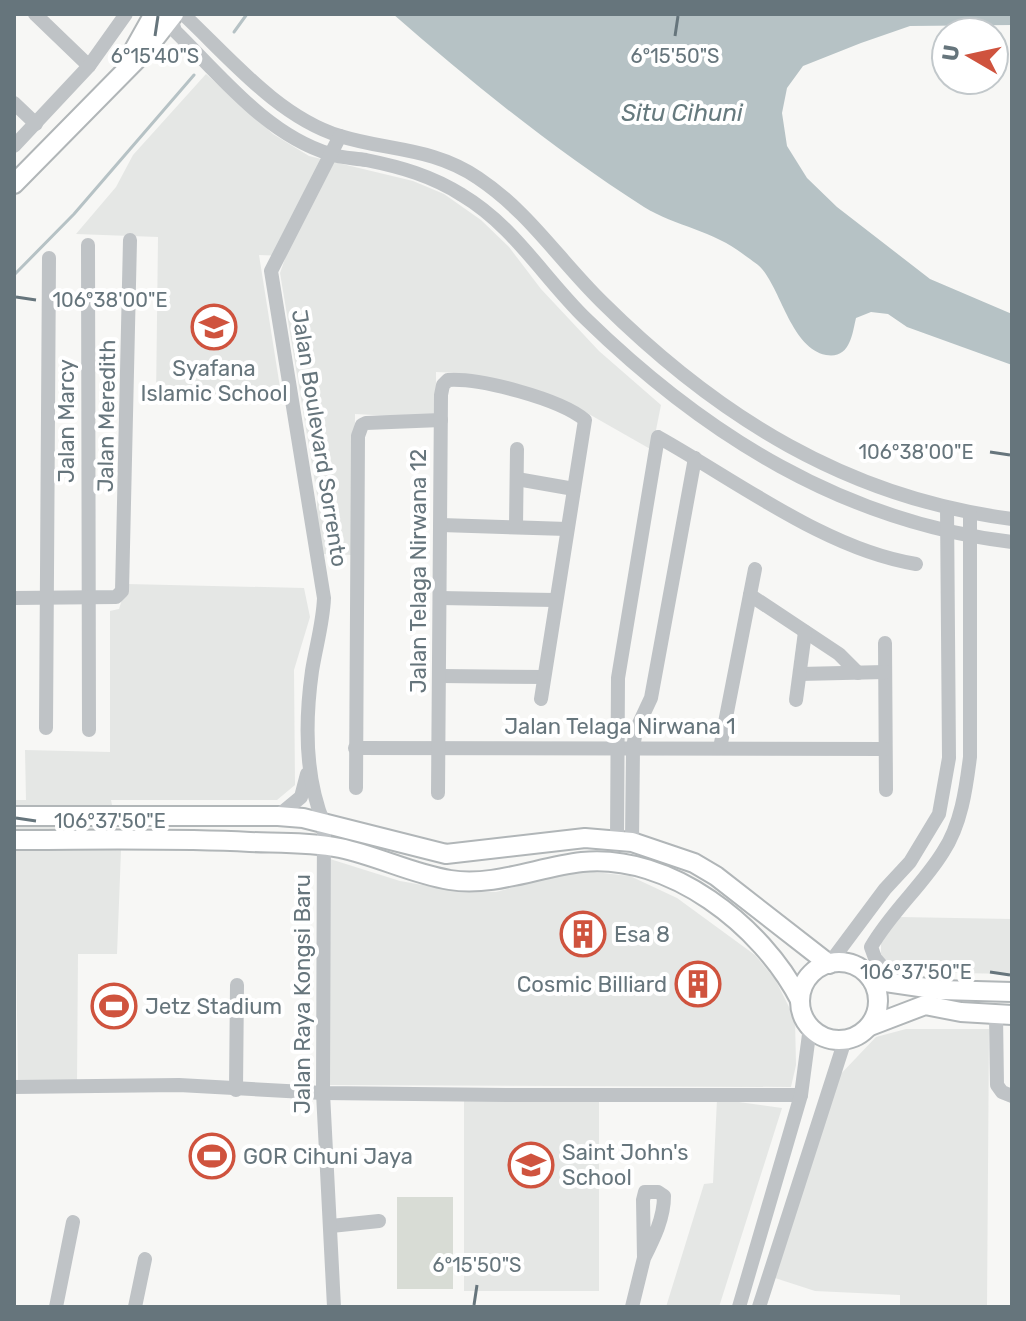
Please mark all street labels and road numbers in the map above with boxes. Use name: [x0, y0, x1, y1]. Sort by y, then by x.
street label: Jalan Boulevard Sorrento: [286, 308, 353, 569]
street label: Jalan Meredith: [92, 339, 121, 493]
street label: Jalan Marcy: [53, 359, 80, 483]
street label: Jalan Telaga Nirwana 12: [405, 449, 432, 693]
street label: Jalan Telaga Nirwana 1: [504, 713, 736, 740]
street label: Jalan Raya Kongsi Baru: [289, 874, 316, 1114]

